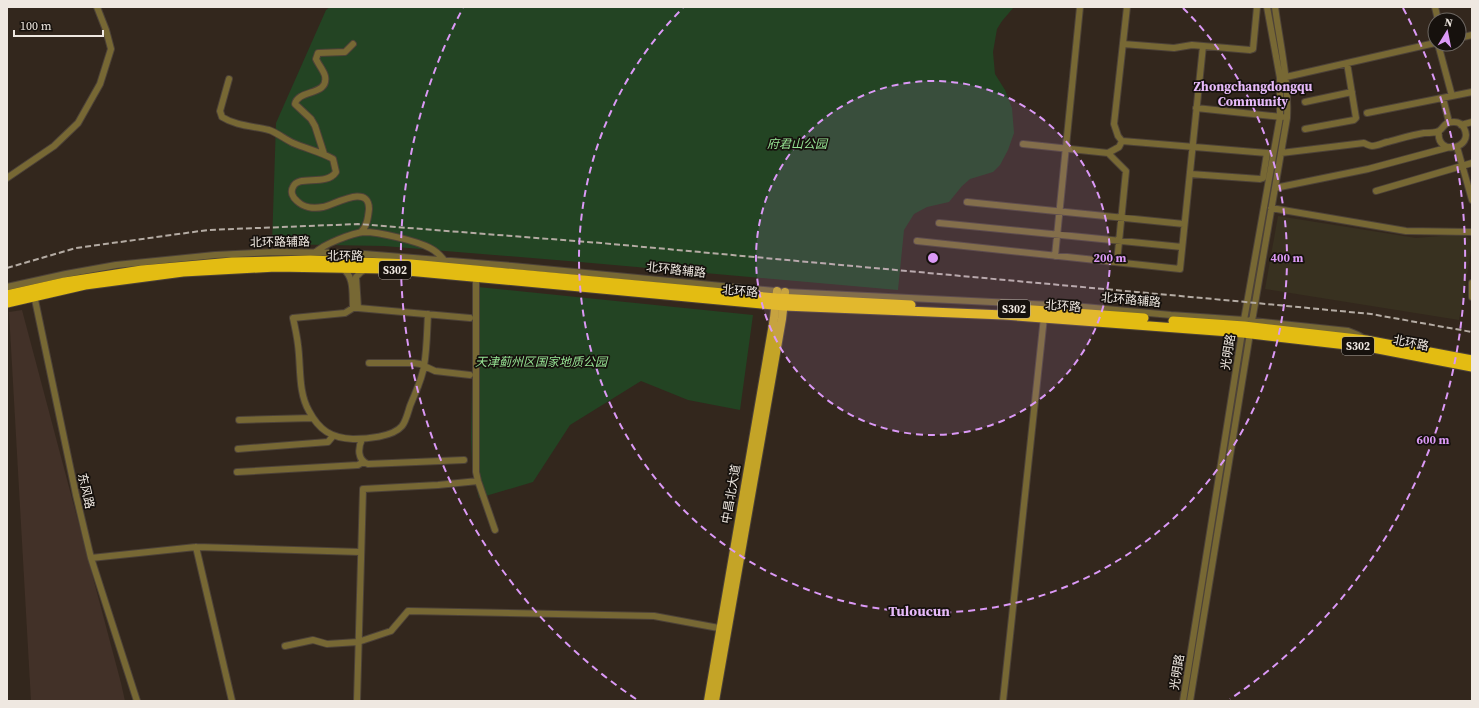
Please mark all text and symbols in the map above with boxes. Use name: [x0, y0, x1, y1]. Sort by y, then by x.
scale bar: [14, 12, 103, 38]
north arrow: [1427, 12, 1467, 52]
text: N: [1443, 15, 1454, 31]
text: 100 m: [20, 18, 52, 34]
district label: Zhongchangdongqu Community: [1194, 78, 1313, 110]
park label: 府君山公园: [767, 136, 829, 152]
street label: 北环路辅路: [250, 233, 310, 251]
street label: 北环路: [327, 248, 363, 264]
text: 200 m: [1094, 250, 1127, 266]
text: 400 m: [1271, 250, 1304, 266]
centre of rings: [926, 251, 940, 265]
street label: 北环路辅路: [645, 259, 707, 281]
road number: S302: [379, 261, 411, 279]
street label: 北环路: [721, 281, 759, 301]
street label: 北环路辅路: [1100, 289, 1162, 311]
street label: 北环路: [1044, 297, 1082, 315]
road number: S302: [998, 300, 1030, 318]
street label: 北环路: [1392, 332, 1430, 354]
street label: 光明路: [1217, 333, 1239, 371]
road number: S302: [1342, 337, 1374, 355]
park label: 天津蓟州区国家地质公园: [475, 354, 609, 370]
text: 600 m: [1417, 432, 1450, 448]
street label: 中昌北大道: [718, 463, 744, 525]
street label: 东风路: [74, 472, 98, 510]
district label: Tuloucun: [888, 601, 950, 621]
street label: 光明路: [1166, 653, 1188, 691]

